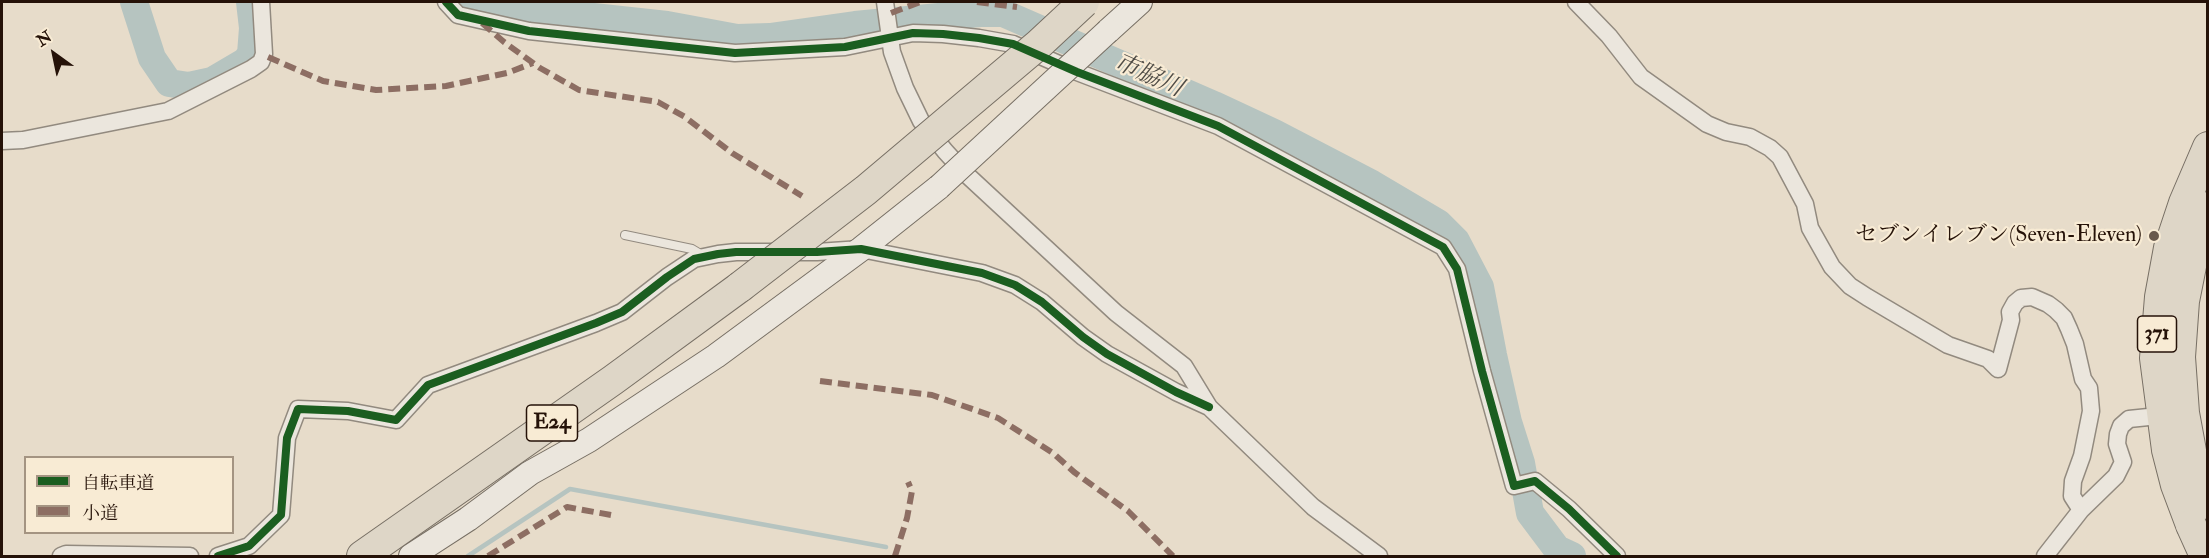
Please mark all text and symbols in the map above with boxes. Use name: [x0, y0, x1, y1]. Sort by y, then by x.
north arrow: [24, 24, 84, 84]
text: N: [33, 27, 56, 51]
water label: 市脇川: [1109, 49, 1187, 105]
place label: セブンイレブン(Seven-Eleven): [1855, 223, 2142, 249]
marker: セブンイレブン(Seven-Eleven): [2147, 229, 2161, 243]
road number: 371: [2138, 316, 2176, 352]
road number: E24: [526, 405, 578, 441]
legend: [24, 456, 234, 534]
text: 自転車道: [82, 472, 154, 495]
text: 小道: [82, 502, 118, 525]

